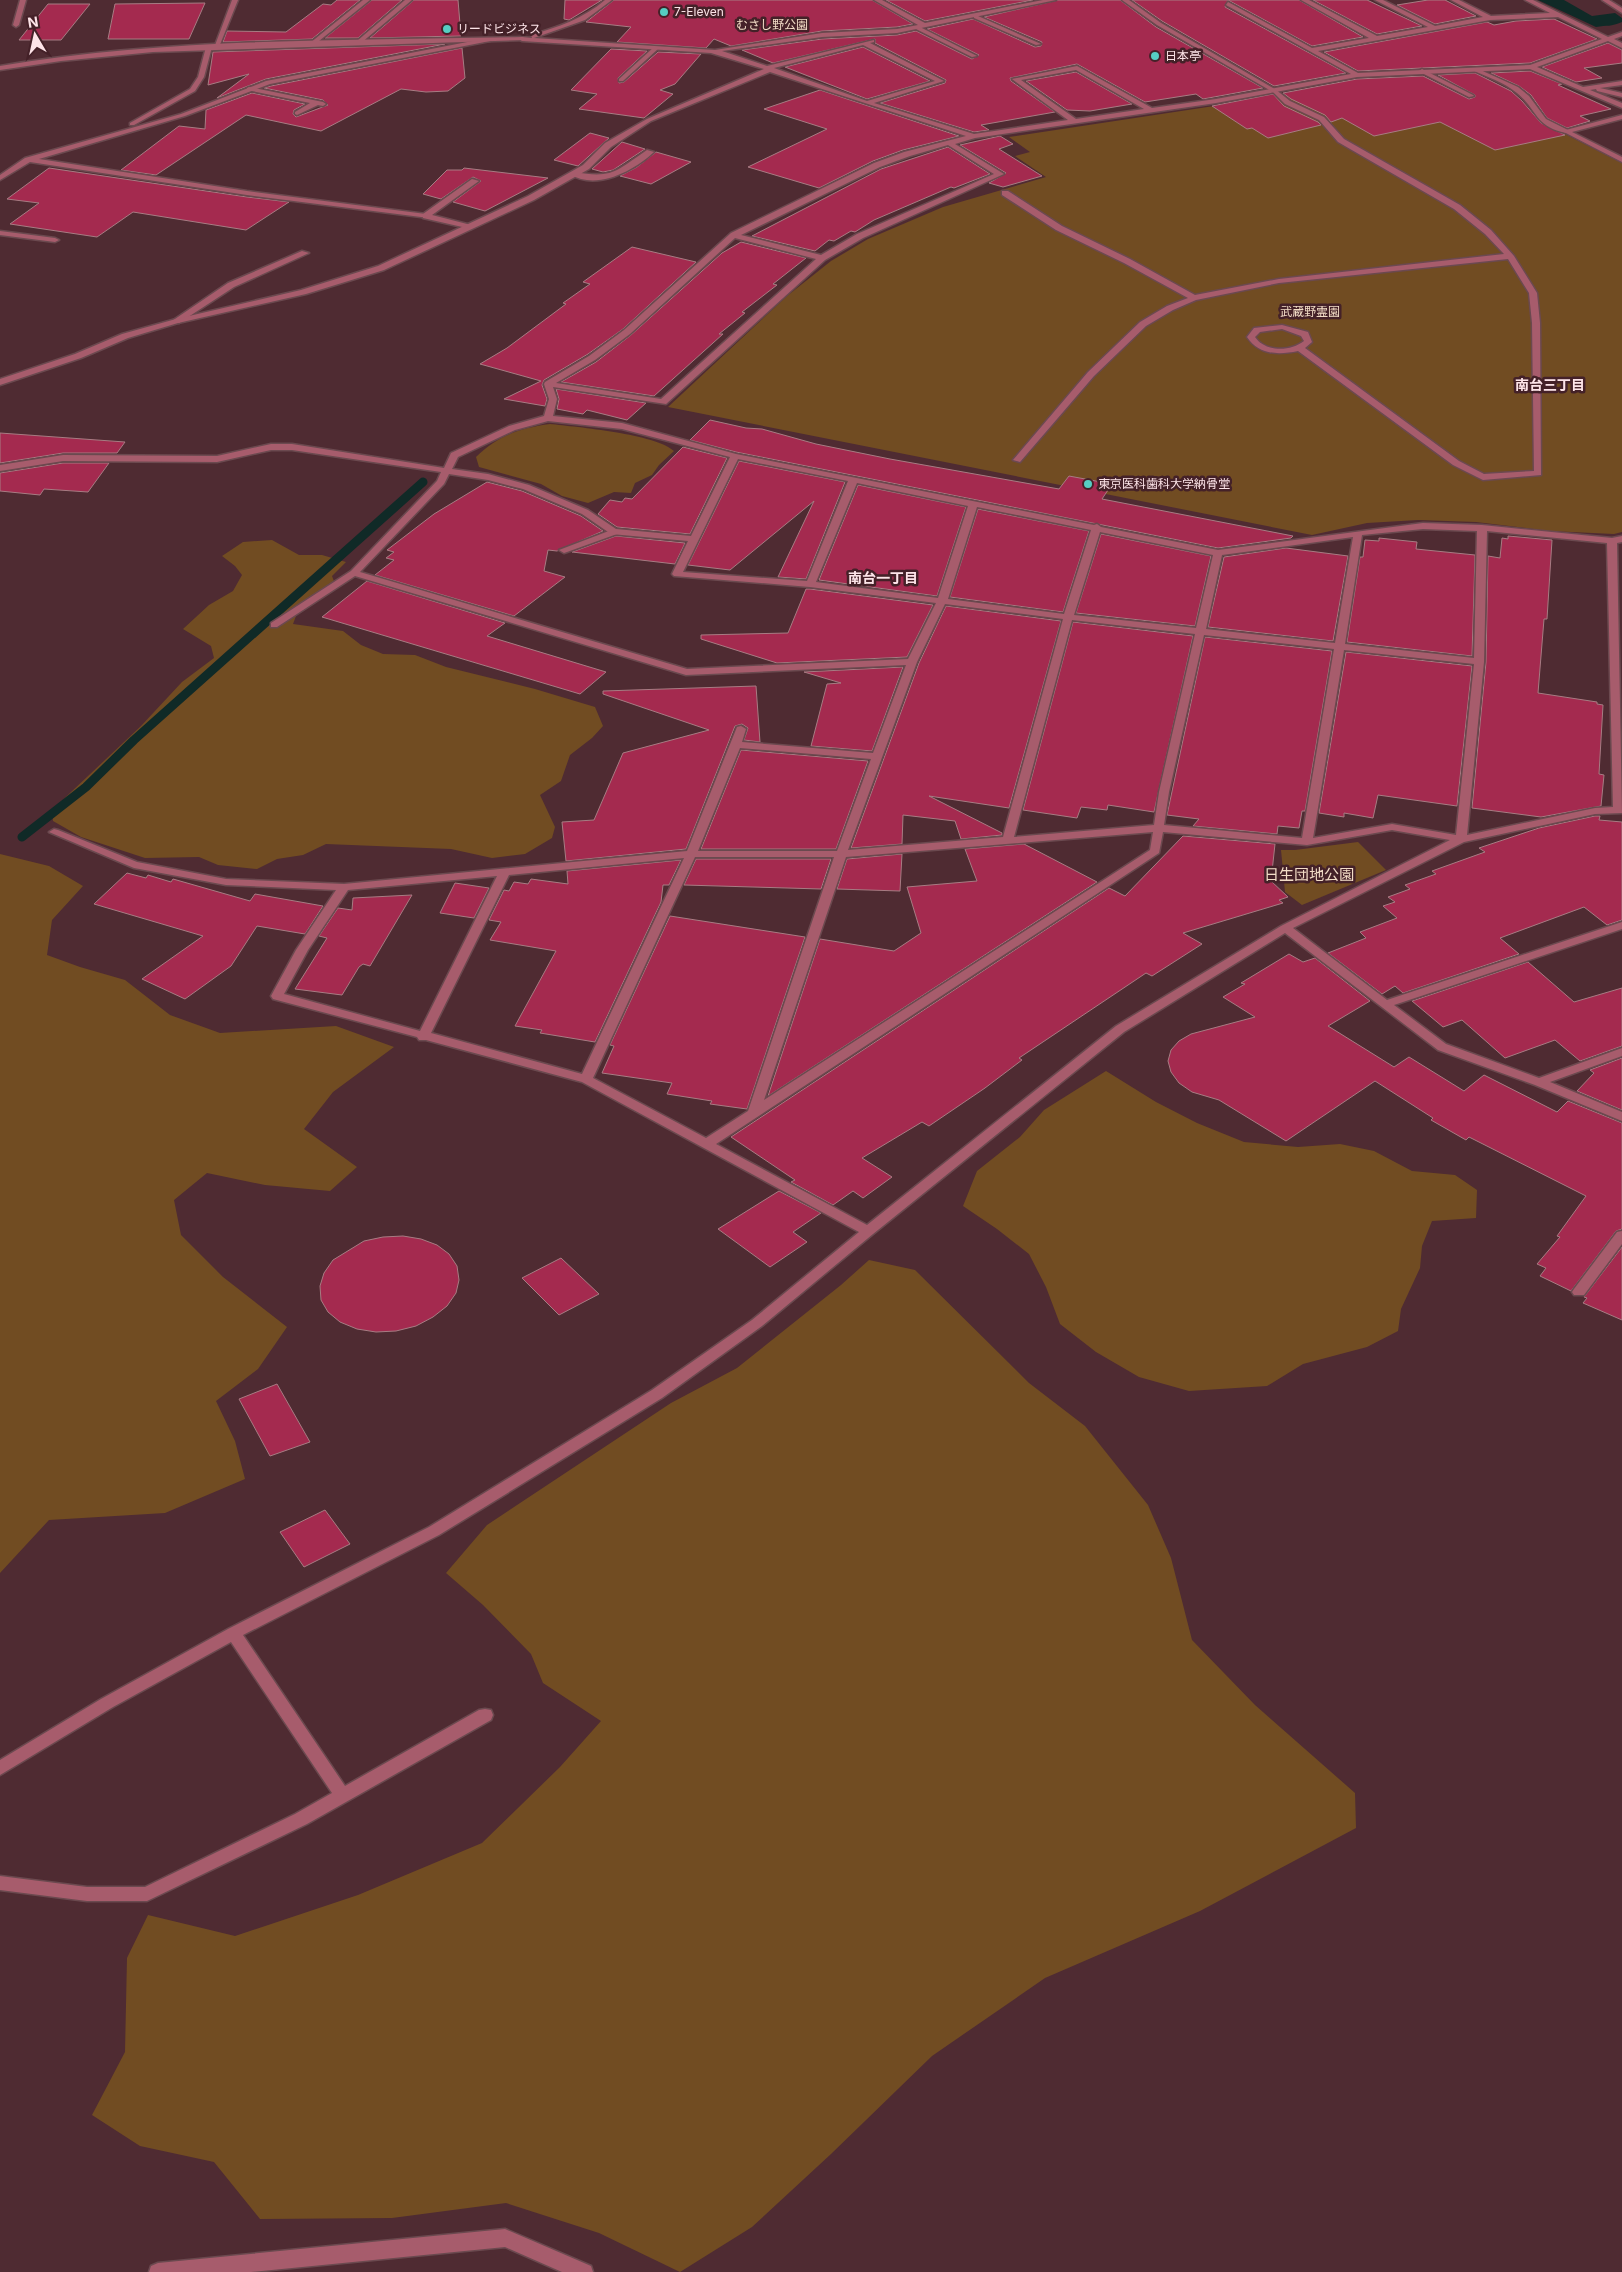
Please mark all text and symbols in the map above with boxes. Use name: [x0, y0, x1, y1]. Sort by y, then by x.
place label: 7-Eleven: [674, 4, 724, 19]
marker: 7-Eleven: [658, 6, 670, 18]
north arrow: [10, 10, 60, 60]
text: N: [26, 12, 39, 31]
park label: むさし野公園: [736, 17, 808, 32]
place label: リードビジネス: [457, 21, 541, 36]
marker: リードビジネス: [441, 23, 453, 35]
place label: 日本亭: [1165, 48, 1201, 63]
marker: 日本亭: [1149, 50, 1161, 62]
park label: 武蔵野霊園: [1280, 304, 1340, 319]
district label: 南台三丁目: [1515, 376, 1585, 393]
place label: 東京医科歯科大学納骨堂: [1098, 476, 1230, 491]
marker: 東京医科歯科大学納骨堂: [1082, 478, 1094, 490]
district label: 南台一丁目: [848, 569, 918, 586]
park label: 日生団地公園: [1264, 865, 1354, 884]

